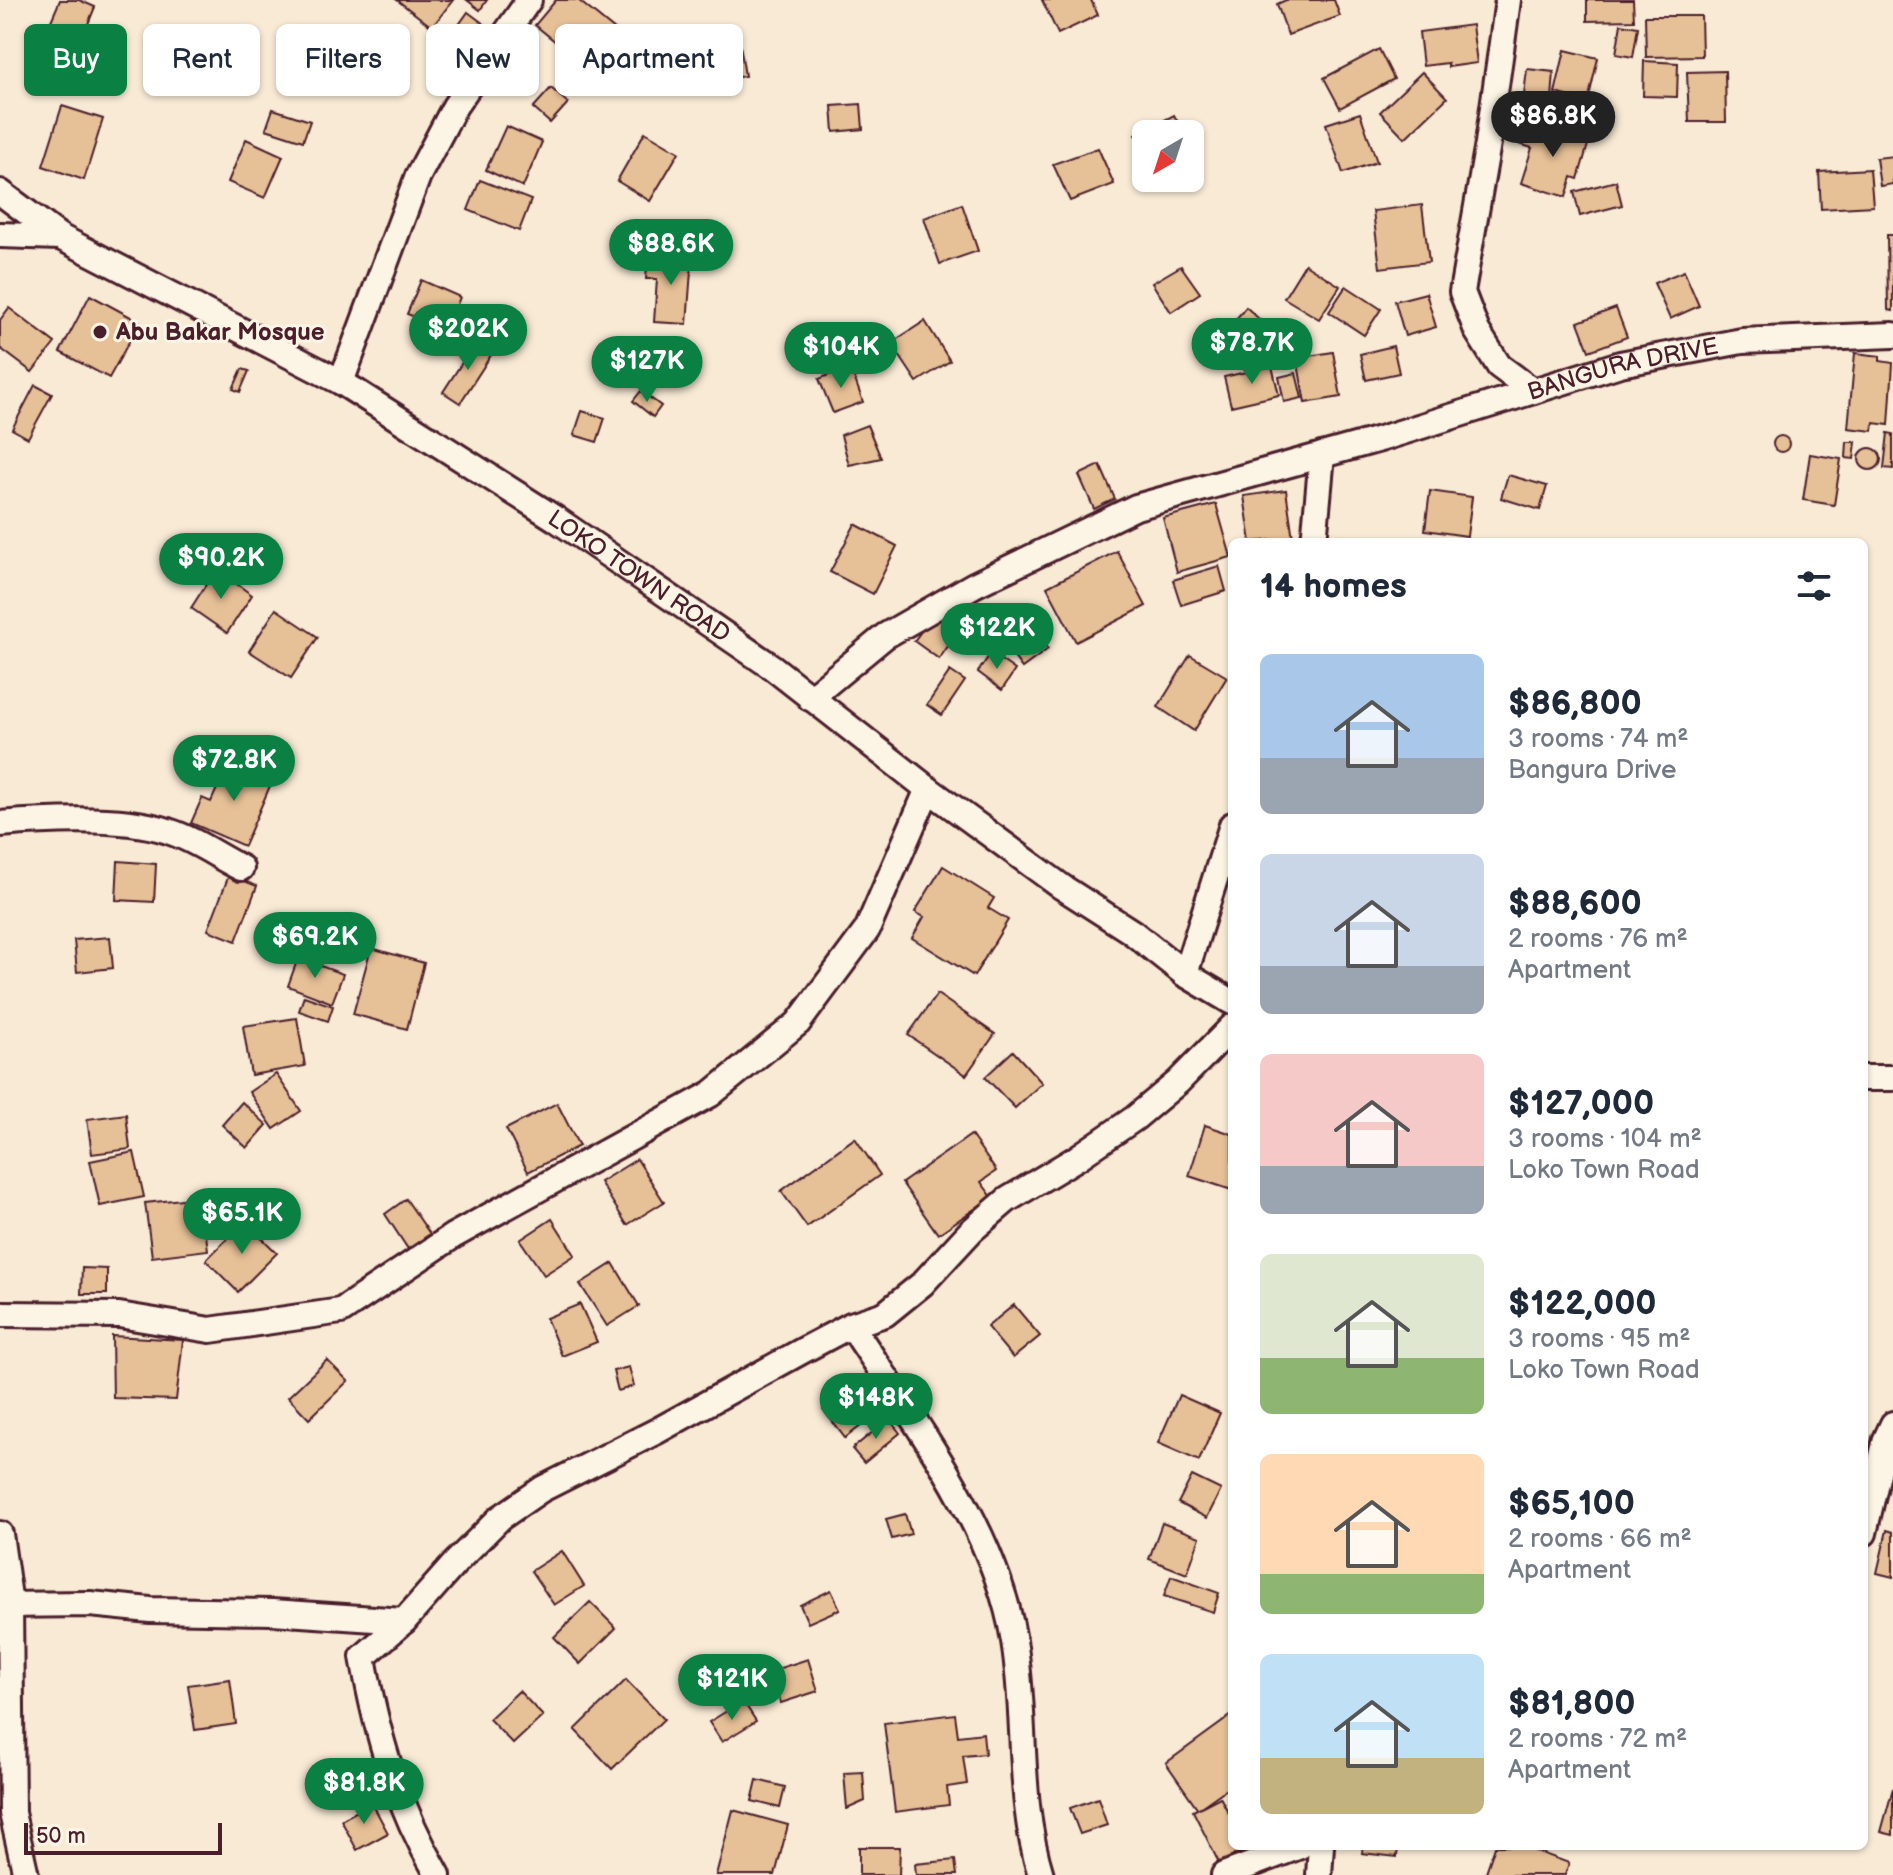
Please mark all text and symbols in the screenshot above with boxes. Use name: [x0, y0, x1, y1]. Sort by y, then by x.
chip: Buy: [24, 24, 127, 96]
chip: Rent: [143, 24, 260, 96]
chip: Filters: [276, 24, 410, 96]
chip: New: [426, 24, 539, 96]
chip: Apartment: [555, 24, 743, 96]
pin: $86.8K: [1488, 91, 1618, 159]
text: $86.8K: [1509, 101, 1597, 132]
north arrow: [1132, 120, 1204, 192]
map controls: [1132, 120, 1204, 192]
pin: $88.6K: [606, 219, 736, 287]
text: $88.6K: [627, 229, 715, 260]
pin: $202K: [412, 304, 524, 372]
text: $202K: [427, 314, 509, 345]
place label: Abu Bakar Mosque: [115, 318, 325, 347]
pin: $78.7K: [1187, 318, 1317, 386]
pin: $104K: [785, 322, 897, 390]
marker: Abu Bakar Mosque: [91, 323, 109, 341]
text: $78.7K: [1210, 328, 1294, 359]
text: $104K: [802, 332, 880, 363]
street label: BANGURA DRIVE: [1524, 332, 1720, 407]
pin: $127K: [591, 336, 703, 404]
text: $127K: [609, 346, 685, 377]
street label: LOKO TOWN ROAD: [542, 504, 736, 649]
pin: $90.2K: [156, 533, 286, 601]
text: $90.2K: [177, 543, 265, 574]
icon: filters: [1792, 564, 1836, 608]
text: 14 homes: [1260, 566, 1407, 607]
pin: $122K: [941, 603, 1053, 671]
text: $122K: [959, 613, 1035, 644]
text: $86,800: [1508, 683, 1642, 724]
icon: home: [1324, 686, 1420, 782]
text: 3 rooms · 74 m²: [1508, 724, 1688, 755]
pin: $72.8K: [169, 735, 299, 803]
text: $72.8K: [191, 745, 277, 776]
text: Bangura Drive: [1508, 755, 1676, 786]
text: $88,600: [1508, 883, 1642, 924]
icon: home: [1324, 886, 1420, 982]
pin: $69.2K: [250, 912, 380, 980]
text: $69.2K: [271, 922, 359, 953]
text: 2 rooms · 76 m²: [1508, 924, 1688, 955]
text: Apartment: [1508, 955, 1631, 986]
text: $127,000: [1508, 1083, 1654, 1124]
icon: home: [1324, 1086, 1420, 1182]
text: 3 rooms · 104 m²: [1508, 1124, 1702, 1155]
text: Loko Town Road: [1508, 1155, 1700, 1186]
pin: $65.1K: [177, 1188, 307, 1256]
text: $65.1K: [201, 1198, 283, 1229]
text: $122,000: [1508, 1283, 1657, 1324]
icon: home: [1324, 1286, 1420, 1382]
text: 3 rooms · 95 m²: [1508, 1324, 1690, 1355]
text: Loko Town Road: [1508, 1355, 1700, 1386]
pin: $148K: [820, 1373, 932, 1441]
text: $148K: [838, 1383, 914, 1414]
text: $65,100: [1508, 1483, 1635, 1524]
icon: home: [1324, 1486, 1420, 1582]
text: 2 rooms · 66 m²: [1508, 1524, 1692, 1555]
text: Apartment: [1508, 1555, 1631, 1586]
pin: $121K: [676, 1654, 788, 1722]
text: $121K: [696, 1664, 768, 1695]
text: $81,800: [1508, 1683, 1636, 1724]
icon: home: [1324, 1686, 1420, 1782]
text: 2 rooms · 72 m²: [1508, 1724, 1687, 1755]
text: Apartment: [1508, 1755, 1631, 1786]
pin: $81.8K: [299, 1758, 429, 1826]
text: $81.8K: [323, 1768, 405, 1799]
scale bar: [24, 1819, 222, 1855]
text: 50 m: [36, 1823, 86, 1850]

